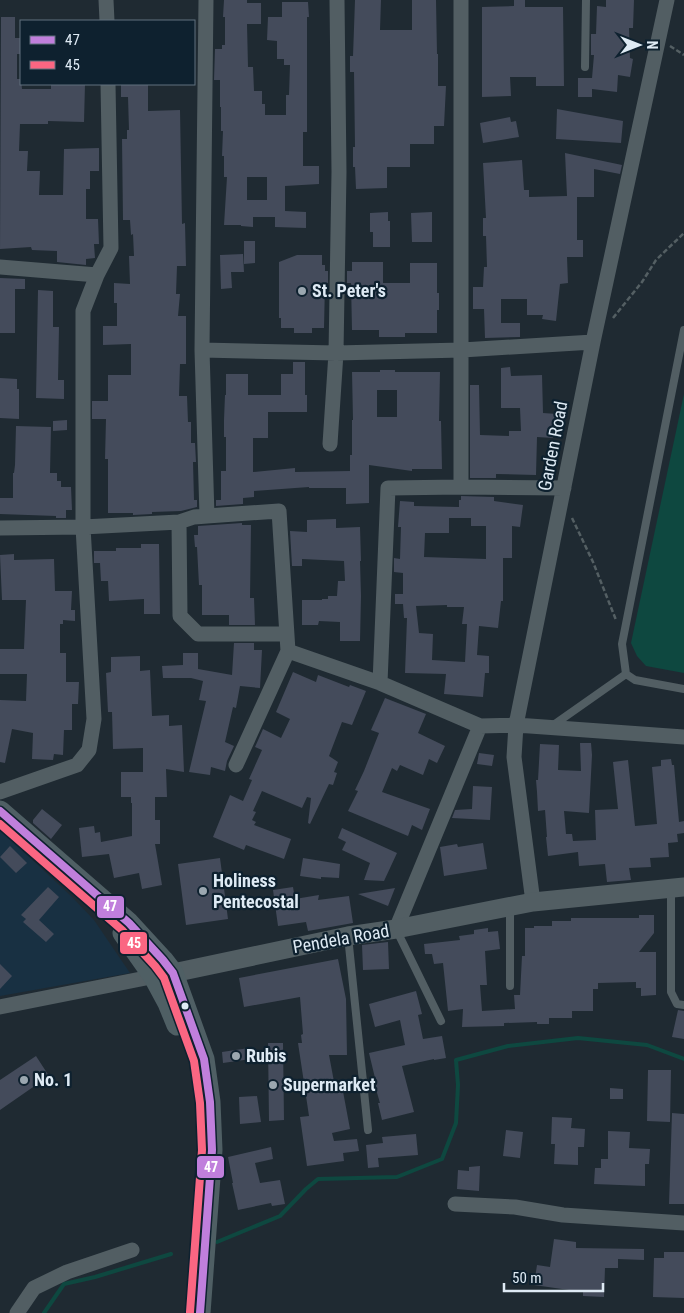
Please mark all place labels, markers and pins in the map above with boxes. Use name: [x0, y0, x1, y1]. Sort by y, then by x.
place label: St. Peter's: [312, 280, 386, 301]
marker: St. Peter's: [296, 285, 308, 297]
place label: Holiness Pentecostal: [213, 870, 299, 912]
marker: Holiness Pentecostal: [197, 885, 209, 897]
unlabelled marker: [180, 1001, 190, 1011]
place label: Rubis: [246, 1045, 286, 1066]
marker: Rubis: [230, 1050, 242, 1062]
place label: No. 1: [34, 1069, 72, 1090]
marker: No. 1: [18, 1074, 30, 1086]
place label: Supermarket: [283, 1074, 376, 1095]
marker: Supermarket: [267, 1079, 279, 1091]

